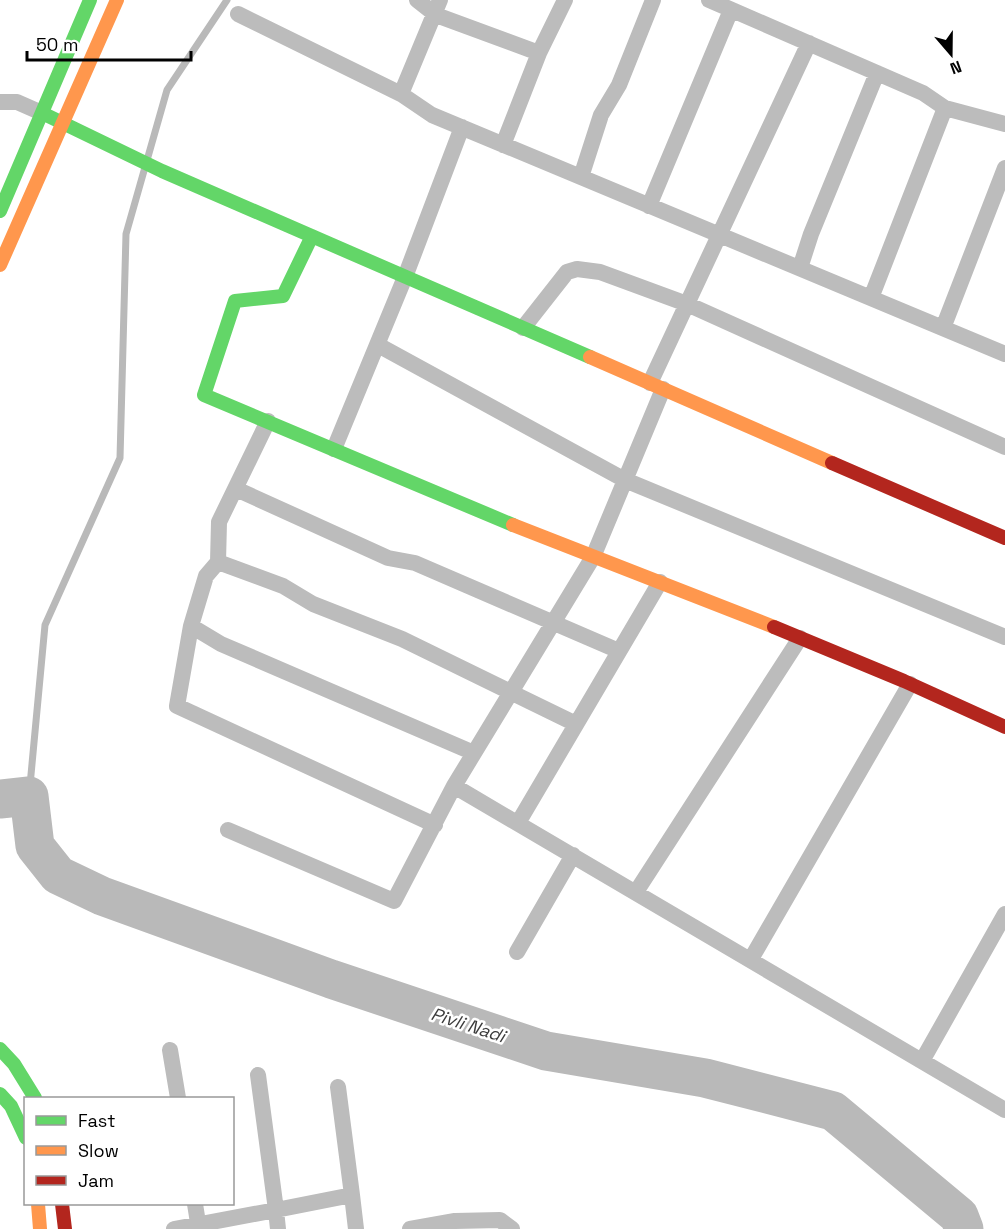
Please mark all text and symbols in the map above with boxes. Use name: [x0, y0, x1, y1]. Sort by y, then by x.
scale bar: [27, 24, 190, 62]
north arrow: [921, 24, 981, 84]
text: 50 m: [36, 33, 78, 56]
text: N: [947, 56, 965, 79]
water label: Pivli Nadi: [428, 1002, 511, 1048]
legend: [24, 1097, 234, 1205]
text: Fast: [78, 1109, 115, 1132]
text: Slow: [78, 1139, 119, 1162]
text: Jam: [78, 1169, 114, 1192]

